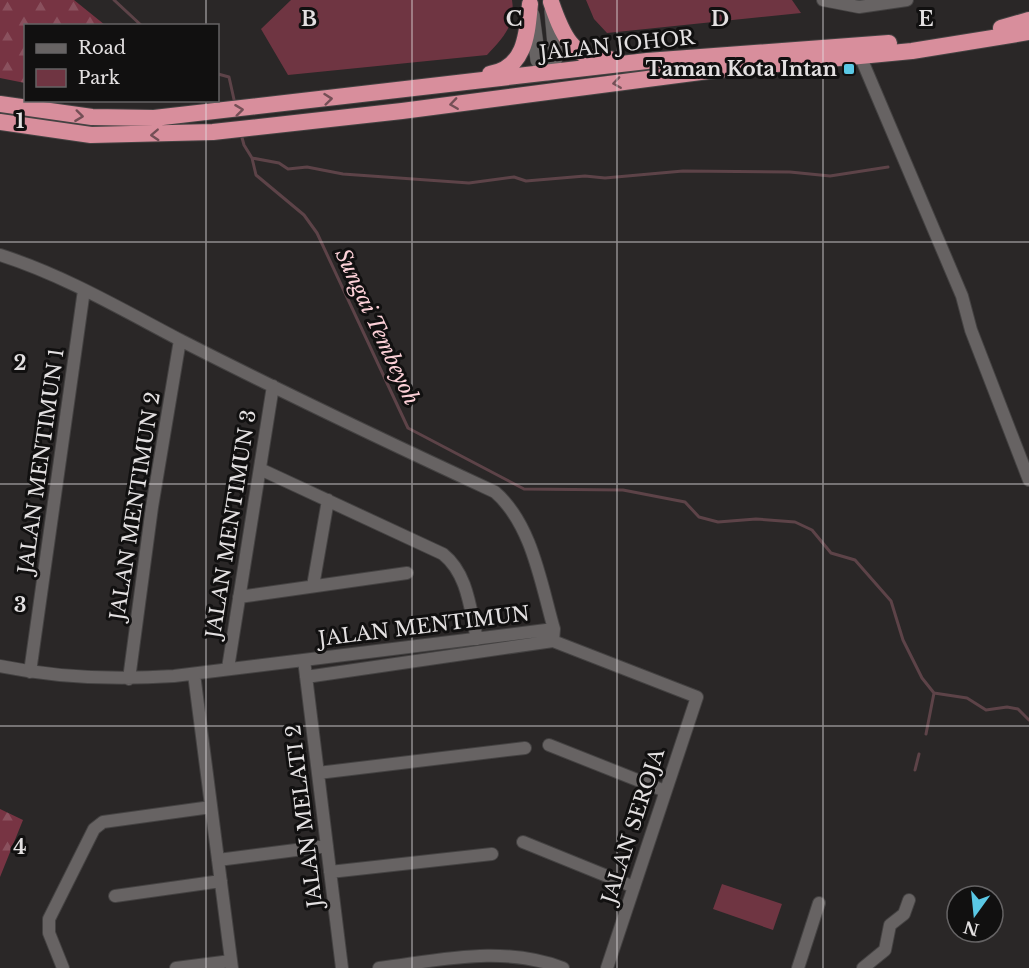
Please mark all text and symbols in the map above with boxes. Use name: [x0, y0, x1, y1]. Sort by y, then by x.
text: B: [301, 7, 317, 31]
text: C: [506, 7, 522, 31]
text: D: [711, 7, 729, 31]
text: E: [918, 7, 934, 31]
legend: [24, 24, 219, 102]
street label: JALAN JOHOR: [535, 25, 697, 65]
text: Road: [78, 37, 126, 59]
place label: Taman Kota Intan: [646, 57, 837, 81]
marker: Taman Kota Intan: [842, 62, 856, 76]
text: Park: [78, 67, 120, 89]
one-way arrow: [612, 77, 622, 89]
one-way arrow: [323, 94, 332, 106]
one-way arrow: [449, 98, 458, 110]
one-way arrow: [235, 104, 244, 116]
text: 1: [16, 109, 25, 133]
one-way arrow: [74, 109, 83, 122]
one-way arrow: [150, 129, 159, 142]
water label: Sungai Tembeyoh: [329, 245, 425, 409]
street label: JALAN MENTIMUN 1: [13, 347, 69, 578]
text: 2: [13, 351, 27, 375]
street label: JALAN MENTIMUN 2: [105, 390, 165, 625]
street label: JALAN MENTIMUN 3: [201, 408, 261, 643]
text: 3: [14, 593, 26, 617]
street label: JALAN MENTIMUN: [314, 601, 531, 651]
street label: JALAN MELATI 2: [281, 723, 327, 912]
street label: JALAN SEROJA: [596, 745, 670, 909]
text: 4: [13, 835, 27, 859]
north arrow: [945, 884, 1005, 944]
text: N: [961, 917, 981, 940]

